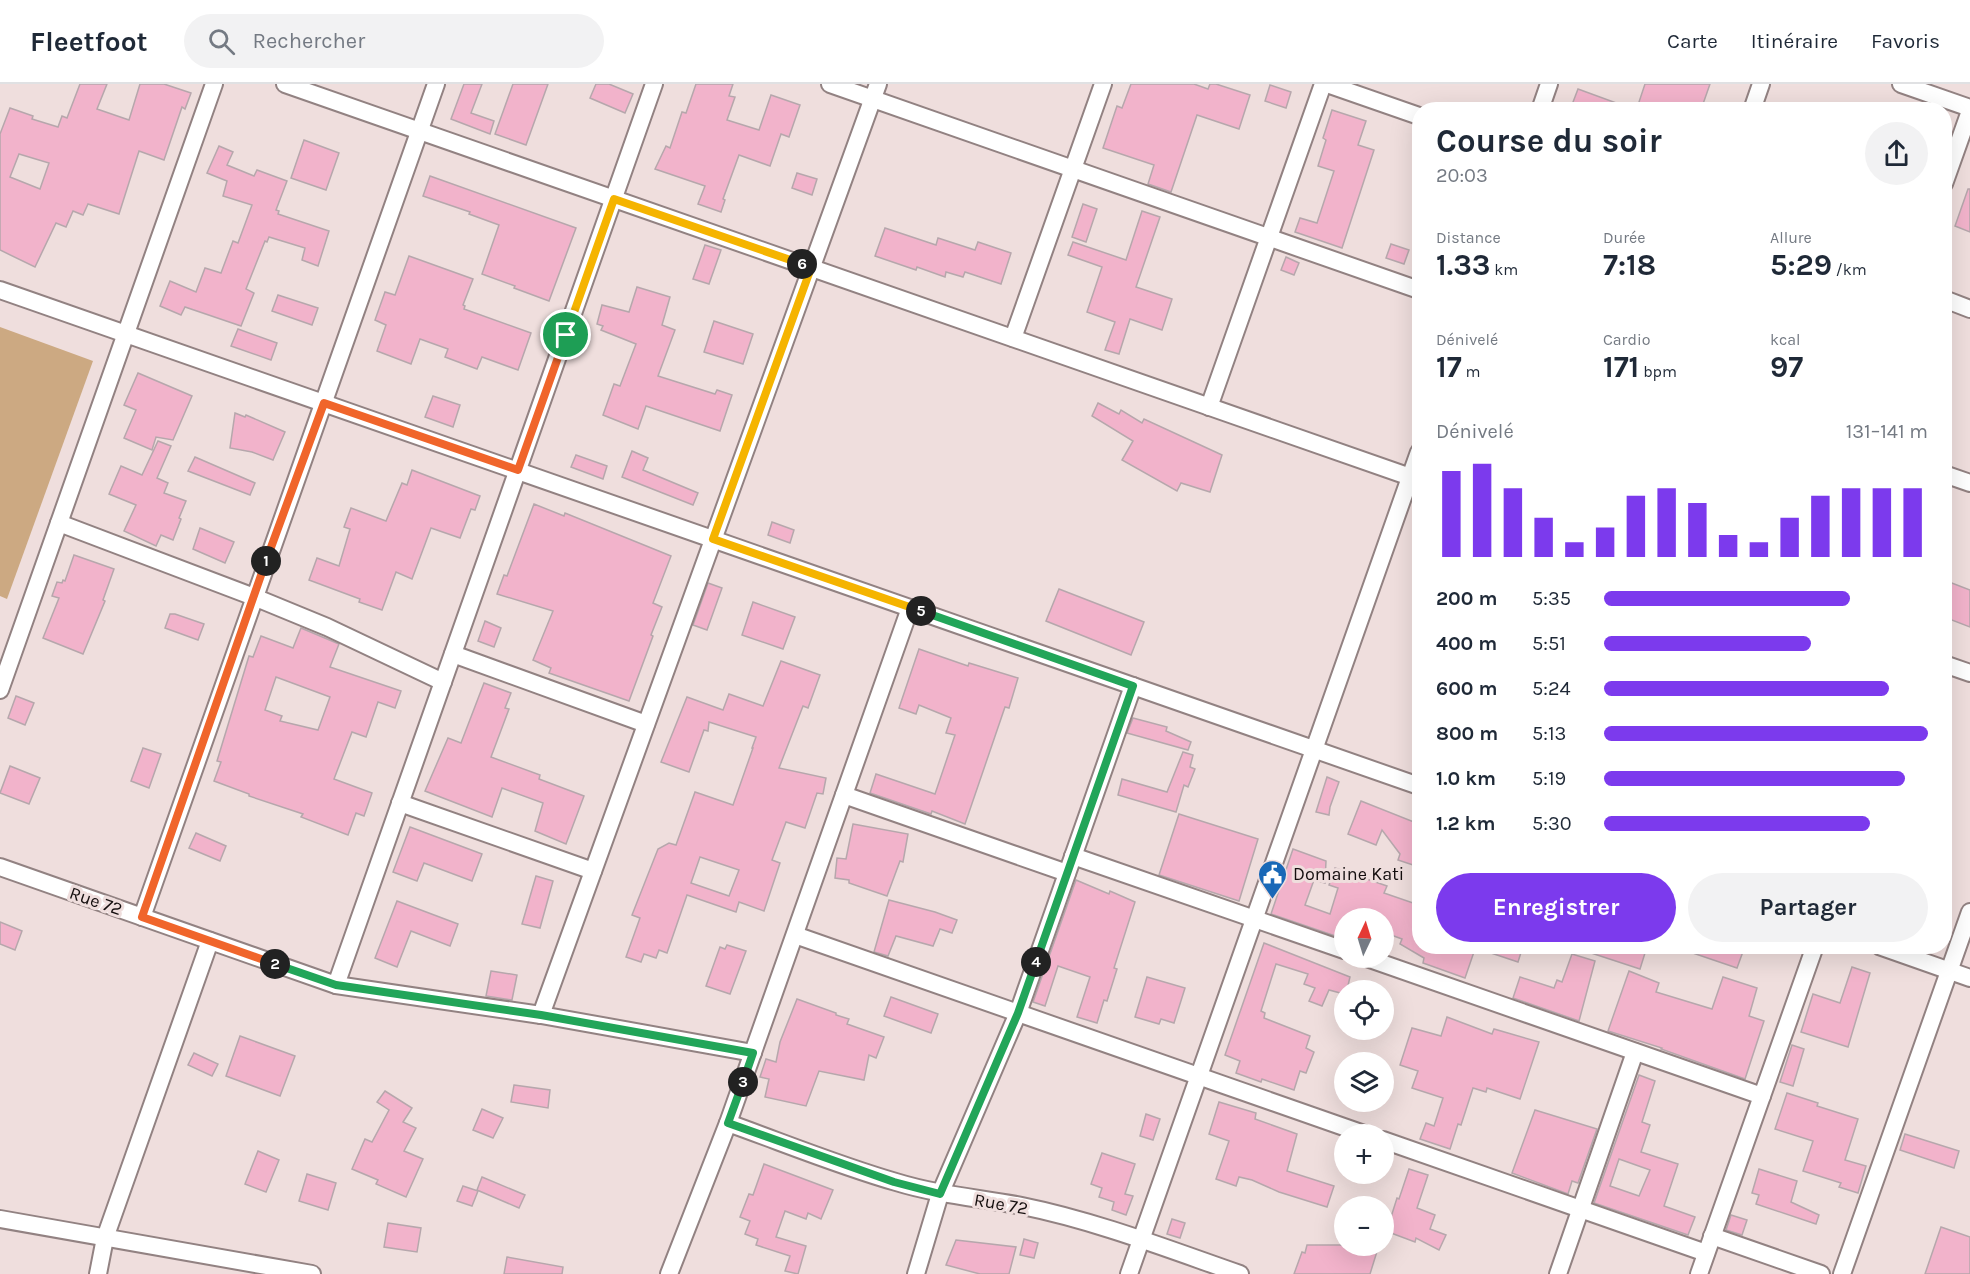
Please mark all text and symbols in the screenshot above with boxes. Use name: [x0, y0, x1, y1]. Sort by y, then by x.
search box: [184, 14, 604, 68]
text: Fleetfoot: [30, 25, 148, 58]
icon: search: [205, 25, 238, 58]
text: Rechercher: [253, 28, 365, 54]
text: Carte: [1667, 29, 1718, 53]
text: Itinéraire: [1751, 29, 1838, 53]
text: Favoris: [1871, 29, 1940, 53]
text: Course du soir: [1436, 122, 1662, 160]
button: share: [1865, 122, 1928, 185]
text: 20:03: [1436, 164, 1488, 187]
text: Distance: [1436, 228, 1501, 247]
text: Durée: [1603, 228, 1645, 247]
text: Allure: [1770, 228, 1812, 247]
text: 1.33: [1436, 247, 1490, 283]
text: 7:18: [1603, 247, 1656, 283]
text: 5:29: [1770, 247, 1832, 283]
pin: 6: [787, 249, 817, 279]
text: 6: [797, 254, 807, 273]
text: km: [1490, 260, 1518, 279]
text: /km: [1832, 260, 1867, 279]
pin: [540, 309, 591, 360]
icon: arrive: [549, 318, 582, 351]
text: Dénivelé: [1436, 330, 1498, 349]
text: Cardio: [1603, 330, 1650, 349]
text: kcal: [1770, 330, 1801, 349]
text: 17: [1436, 349, 1462, 385]
text: 171: [1603, 349, 1639, 385]
text: 97: [1770, 349, 1803, 385]
text: m: [1462, 362, 1480, 381]
text: bpm: [1639, 362, 1677, 381]
text: Dénivelé: [1436, 420, 1514, 443]
text: 131–141 m: [1846, 420, 1928, 443]
pin: 1: [251, 546, 281, 576]
text: 1: [263, 551, 269, 570]
text: 200 m: [1436, 587, 1497, 610]
text: 5:35: [1532, 587, 1571, 610]
pin: 5: [906, 596, 936, 626]
text: 5: [916, 601, 926, 620]
text: 400 m: [1436, 632, 1497, 655]
text: 5:51: [1532, 632, 1566, 655]
text: 600 m: [1436, 677, 1497, 700]
text: 5:24: [1532, 677, 1571, 700]
text: 800 m: [1436, 722, 1498, 745]
text: 5:13: [1532, 722, 1566, 745]
text: 1.0 km: [1436, 767, 1496, 790]
text: 5:19: [1532, 767, 1566, 790]
text: 1.2 km: [1436, 812, 1495, 835]
text: 5:30: [1532, 812, 1572, 835]
public building icon: Domaine Kati: [1256, 858, 1288, 900]
place label: Domaine Kati: [1293, 863, 1404, 885]
button: Enregistrer: [1436, 873, 1676, 942]
button: Partager: [1688, 873, 1928, 942]
street label: Rue 72: [67, 882, 125, 920]
north arrow: [1334, 908, 1394, 968]
map controls: [1334, 908, 1394, 1256]
pin: 4: [1021, 947, 1051, 977]
pin: 2: [260, 949, 290, 979]
text: 4: [1031, 952, 1041, 971]
text: 2: [270, 954, 280, 973]
button: locate: [1334, 980, 1394, 1040]
button: layers: [1334, 1052, 1394, 1112]
pin: 3: [728, 1067, 758, 1097]
text: 3: [738, 1072, 748, 1091]
button: +: [1334, 1124, 1394, 1184]
street label: Rue 72: [972, 1188, 1030, 1220]
button: −: [1334, 1196, 1394, 1256]

